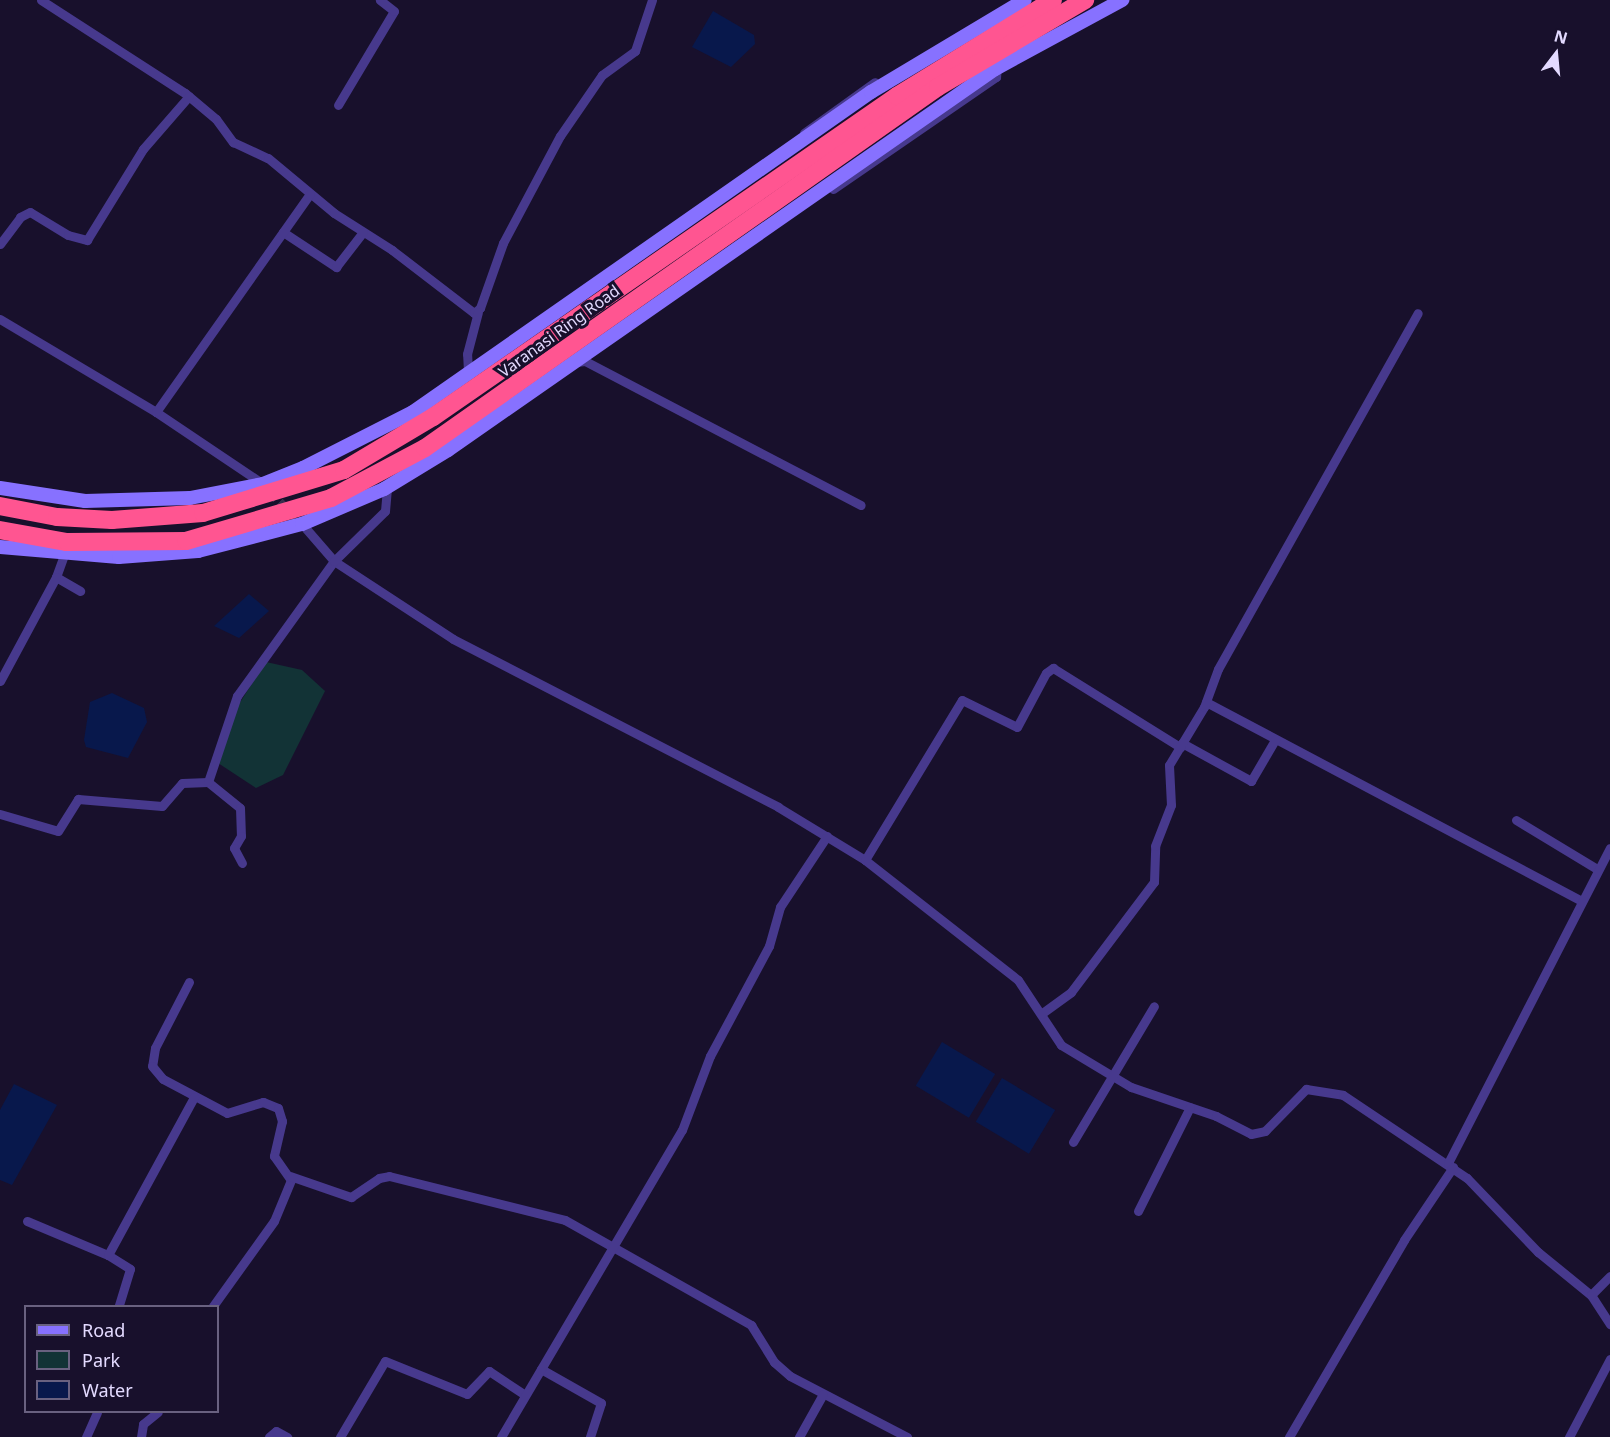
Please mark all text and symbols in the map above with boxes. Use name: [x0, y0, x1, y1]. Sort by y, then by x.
north arrow: [1526, 24, 1586, 84]
text: N: [1552, 24, 1570, 49]
street label: Varanasi Ring Road: [495, 281, 623, 381]
legend: [24, 1305, 219, 1413]
text: Road: [82, 1318, 125, 1342]
text: Park: [82, 1348, 120, 1372]
text: Water: [82, 1378, 133, 1402]

